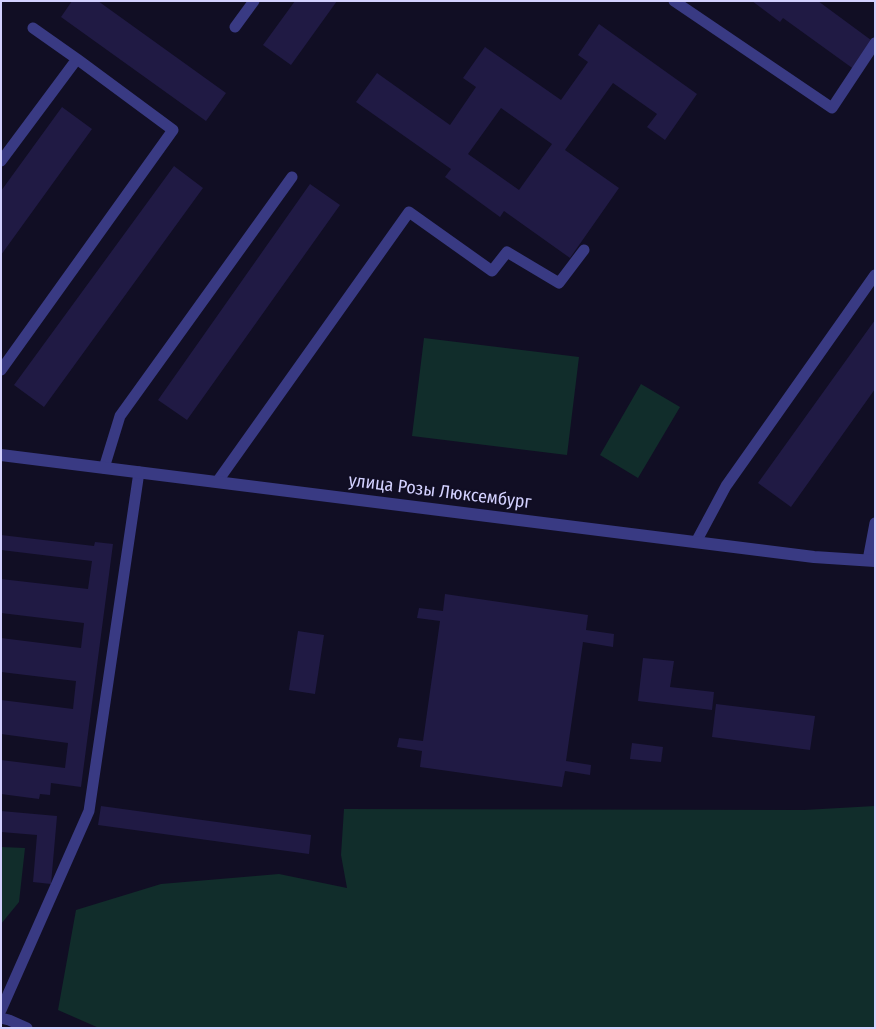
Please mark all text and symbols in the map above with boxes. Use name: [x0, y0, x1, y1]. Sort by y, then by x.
street label: улица Розы Люксембург: [347, 470, 533, 514]

